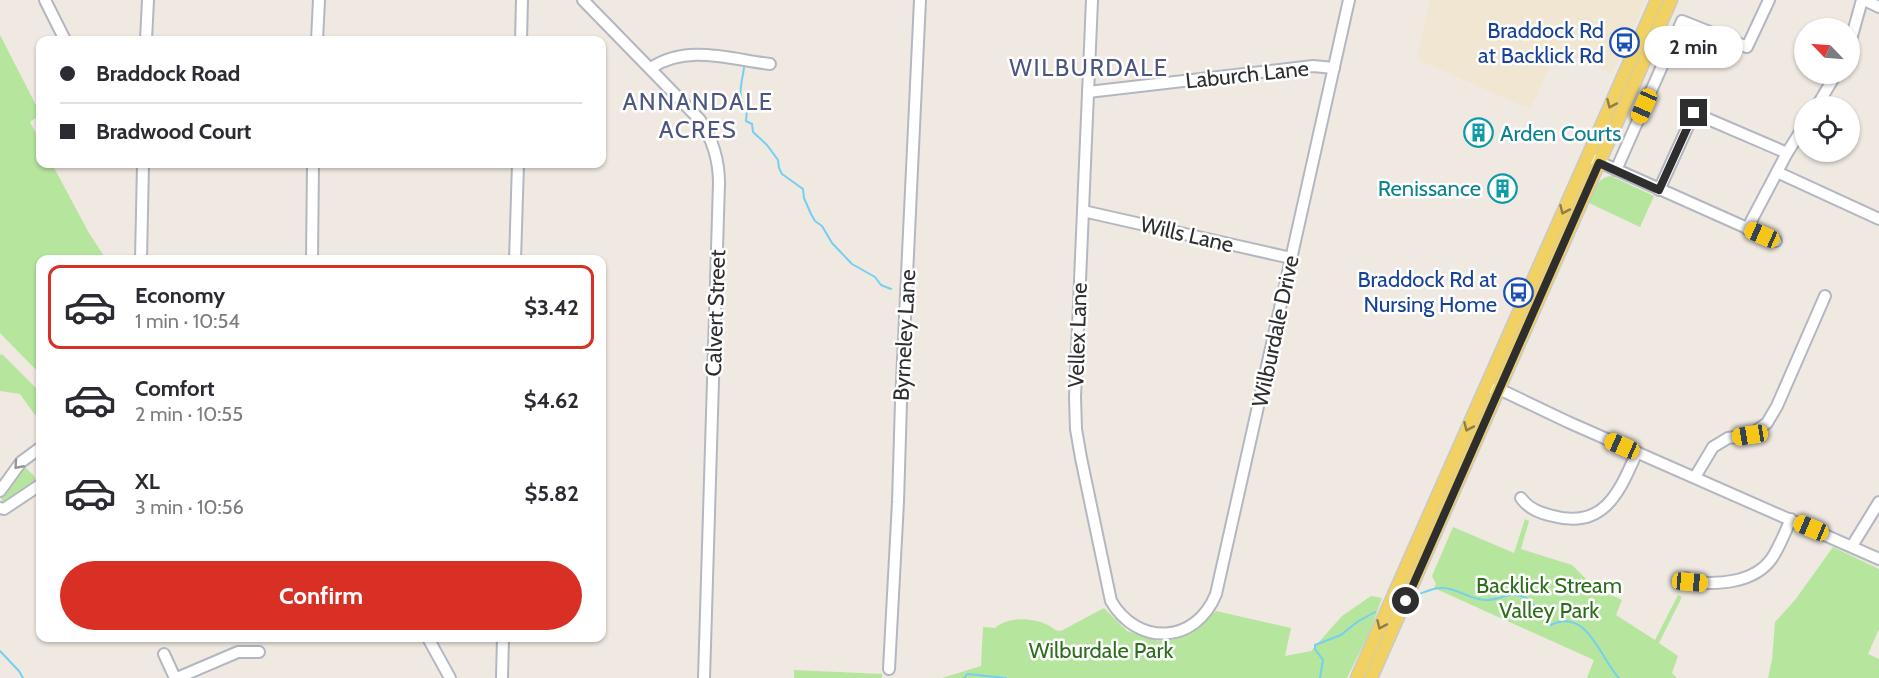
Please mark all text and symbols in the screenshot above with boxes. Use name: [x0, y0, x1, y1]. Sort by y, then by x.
place label: Braddock Rd at Backlick Rd: [1478, 17, 1604, 69]
north arrow: [1794, 18, 1860, 84]
map controls: [1794, 18, 1860, 162]
callout: 2 min: [1644, 26, 1744, 68]
bus stop icon: Braddock Rd at Backlick Rd: [1609, 27, 1641, 59]
text: 2 min: [1669, 35, 1718, 59]
district label: WILBURDALE: [1009, 53, 1169, 82]
street label: Laburch Lane: [1184, 55, 1310, 94]
text: Braddock Road: [96, 60, 240, 87]
car: [1628, 86, 1660, 126]
district label: ANNANDALE ACRES: [622, 87, 774, 144]
button: locate: [1794, 96, 1860, 162]
one-way arrow: [1606, 98, 1618, 109]
route end: [1680, 99, 1707, 126]
building icon: Arden Courts: [1463, 117, 1495, 149]
text: Bradwood Court: [96, 118, 251, 145]
place label: Arden Courts: [1500, 120, 1621, 147]
building icon: Renissance: [1486, 172, 1518, 204]
place label: Renissance: [1378, 175, 1481, 202]
one-way arrow: [1559, 204, 1571, 215]
street label: Wills Lane: [1138, 211, 1236, 258]
car: [1742, 219, 1782, 251]
street label: Calvert Street: [700, 249, 731, 377]
street label: Wilburdale Drive: [1246, 253, 1305, 409]
place label: Braddock Rd at Nursing Home: [1358, 266, 1498, 318]
street label: Byrneley Lane: [888, 269, 921, 402]
bus stop icon: Braddock Rd at Nursing Home: [1502, 276, 1534, 308]
icon: car: [63, 280, 117, 334]
text: Economy: [135, 282, 225, 309]
street label: Vellex Lane: [1062, 282, 1093, 388]
text: $3.42: [524, 294, 579, 321]
text: 1 min · 10:54: [135, 309, 240, 333]
icon: car: [63, 373, 117, 427]
text: Comfort: [135, 375, 214, 402]
text: $4.62: [524, 387, 579, 414]
text: 2 min · 10:55: [135, 402, 243, 426]
one-way arrow: [1463, 421, 1475, 432]
car: [1731, 423, 1769, 447]
car: [1602, 430, 1642, 462]
one-way arrow: [14, 459, 25, 469]
icon: car: [63, 466, 117, 520]
text: XL: [135, 468, 160, 495]
text: $5.82: [525, 480, 579, 507]
text: 3 min · 10:56: [135, 495, 244, 519]
car: [1791, 513, 1831, 543]
button: Confirm: [60, 561, 582, 630]
car: [1671, 571, 1709, 593]
park label: Backlick Stream Valley Park: [1476, 572, 1622, 624]
route start: [1392, 587, 1419, 614]
one-way arrow: [1376, 618, 1388, 629]
park label: Wilburdale Park: [1029, 637, 1173, 664]

